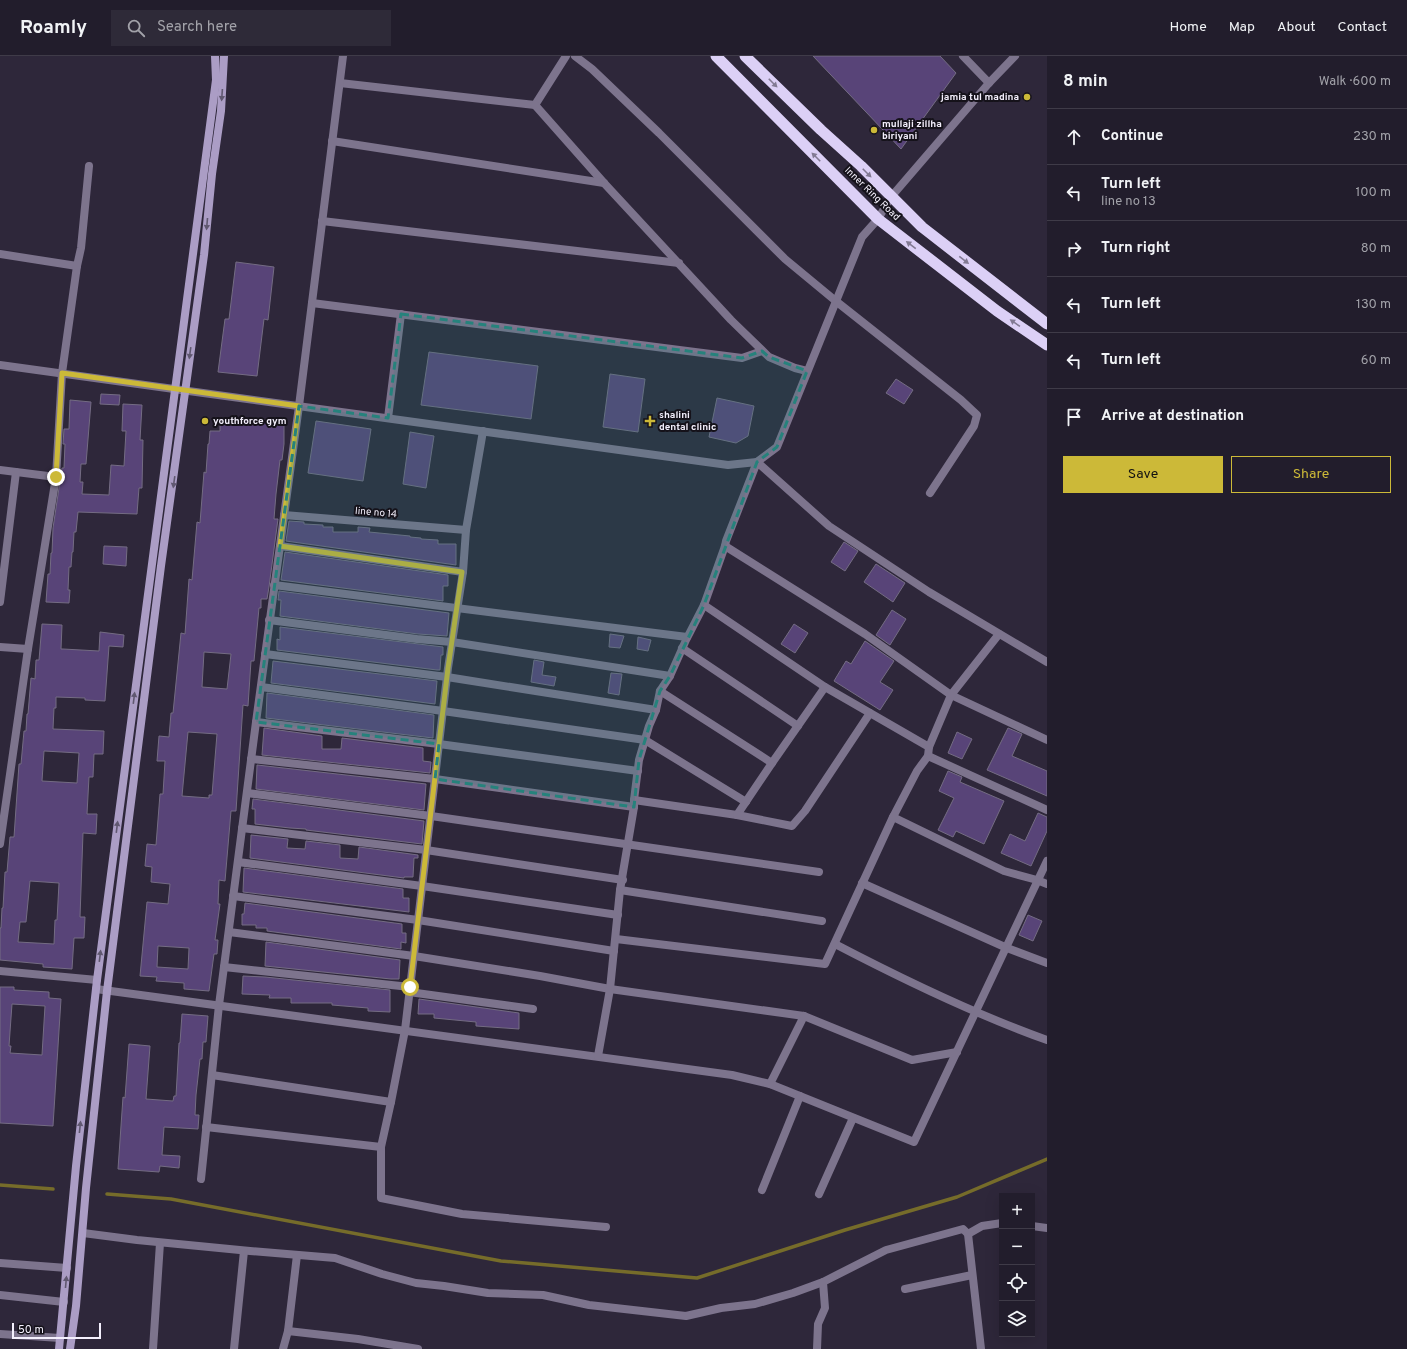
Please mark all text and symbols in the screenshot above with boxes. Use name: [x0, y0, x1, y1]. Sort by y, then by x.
search box: [111, 10, 391, 46]
text: Roamly: [20, 16, 87, 40]
icon: search: [125, 17, 147, 39]
text: Search here: [157, 18, 237, 37]
text: Home: [1170, 19, 1207, 36]
text: Map: [1229, 19, 1255, 36]
text: About: [1277, 19, 1316, 36]
text: Contact: [1338, 19, 1387, 36]
text: 8 min: [1063, 71, 1108, 93]
text: Walk · 600 m: [1319, 74, 1391, 90]
one-way arrow: [768, 78, 778, 88]
one-way arrow: [218, 89, 225, 101]
place label: jamia tul madina: [940, 91, 1019, 104]
marker: jamia tul madina: [1022, 92, 1032, 102]
place label: mullaji zillha biriyani: [882, 118, 942, 143]
marker: mullaji zillha biriyani: [869, 125, 879, 135]
icon: ahead: [1063, 126, 1085, 148]
text: Continue: [1101, 127, 1163, 146]
text: 230 m: [1353, 129, 1391, 145]
one-way arrow: [811, 152, 821, 162]
street label: Inner Ring Road: [842, 164, 902, 224]
one-way arrow: [862, 168, 872, 178]
text: Turn left: [1101, 175, 1161, 194]
icon: left: [1063, 182, 1085, 204]
text: 100 m: [1355, 185, 1391, 201]
text: line no 13: [1101, 194, 1156, 210]
one-way arrow: [204, 218, 211, 230]
icon: right: [1063, 238, 1085, 260]
text: Turn right: [1101, 239, 1170, 258]
one-way arrow: [905, 241, 916, 249]
text: 80 m: [1361, 241, 1391, 257]
one-way arrow: [958, 255, 969, 264]
icon: left: [1063, 294, 1085, 316]
text: Turn left: [1101, 295, 1161, 314]
text: 130 m: [1356, 297, 1391, 313]
one-way arrow: [1010, 319, 1020, 327]
one-way arrow: [187, 347, 193, 359]
icon: left: [1063, 350, 1085, 372]
text: Turn left: [1101, 351, 1161, 370]
text: 60 m: [1361, 353, 1391, 369]
icon: arrive: [1063, 406, 1085, 428]
text: Arrive at destination: [1101, 407, 1244, 426]
place label: shalini dental clinic: [659, 409, 716, 434]
place label: youthforce gym: [213, 415, 287, 428]
marker: shalini dental clinic: [644, 415, 656, 427]
marker: youthforce gym: [200, 416, 210, 426]
button: Save: [1063, 456, 1223, 493]
button: Share: [1231, 456, 1391, 493]
route end: [47, 468, 65, 486]
one-way arrow: [170, 476, 177, 488]
street label: line no 14: [354, 505, 398, 521]
one-way arrow: [131, 692, 137, 704]
one-way arrow: [114, 821, 120, 833]
one-way arrow: [97, 950, 103, 962]
route start: [401, 978, 419, 996]
one-way arrow: [77, 1121, 83, 1133]
map controls: [999, 1193, 1035, 1337]
button: +: [999, 1193, 1035, 1229]
button: −: [999, 1229, 1035, 1265]
button: locate: [999, 1265, 1035, 1301]
one-way arrow: [62, 1276, 69, 1288]
button: layers: [999, 1301, 1035, 1337]
scale bar: [12, 1321, 101, 1340]
text: 50 m: [18, 1323, 44, 1337]

